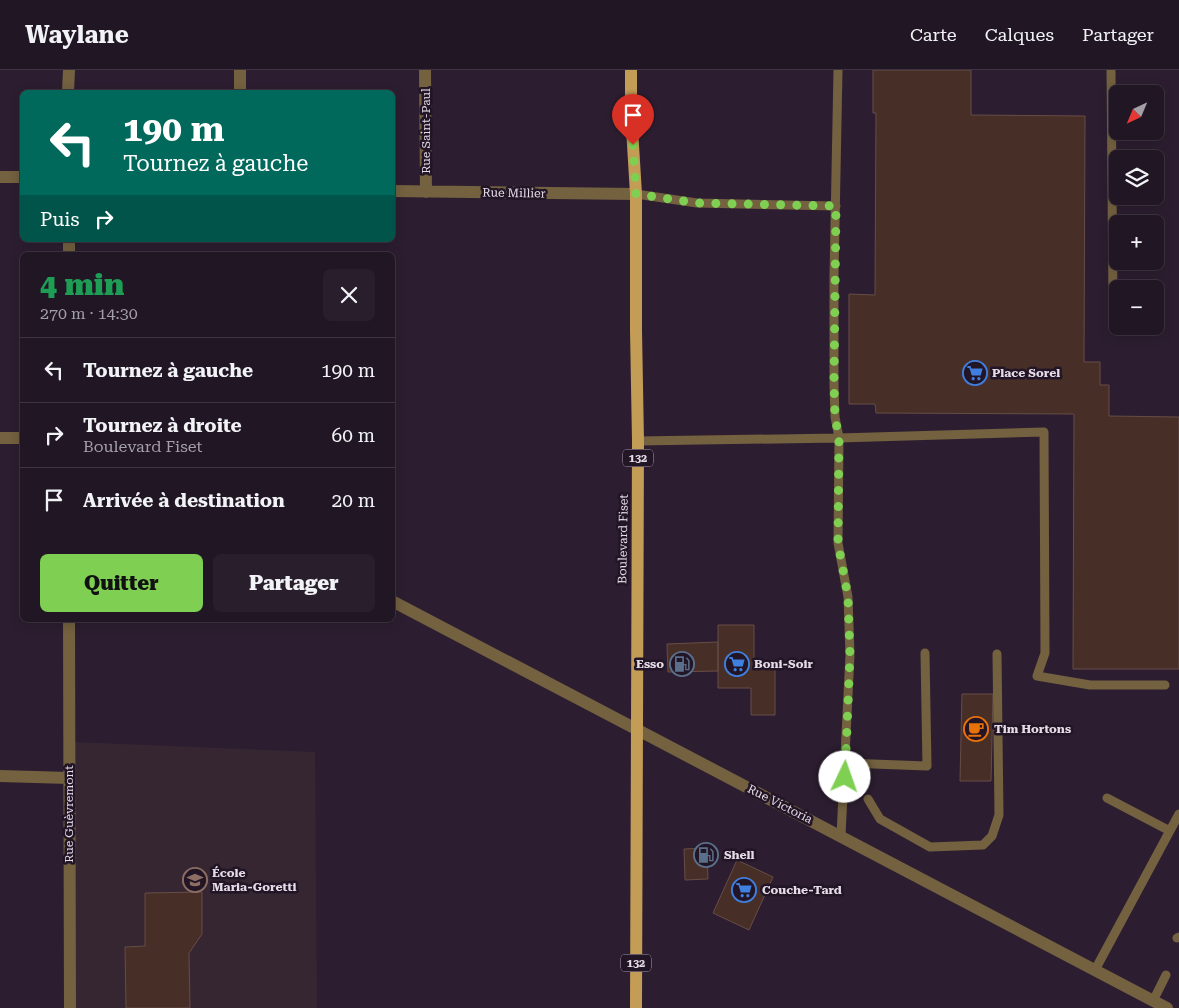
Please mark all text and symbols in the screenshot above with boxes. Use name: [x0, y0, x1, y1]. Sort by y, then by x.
text: Waylane: [25, 21, 129, 49]
text: Carte: [910, 24, 957, 45]
text: Calques: [985, 24, 1054, 45]
text: Partager: [1082, 24, 1154, 45]
north arrow: [1109, 85, 1164, 140]
map controls: [1109, 85, 1164, 335]
street label: Rue Saint-Paul: [419, 88, 433, 174]
pin: [612, 94, 654, 145]
icon: arrive: [619, 101, 647, 129]
text: 190 m: [123, 109, 224, 150]
icon: left: [40, 110, 105, 175]
button: layers: [1109, 150, 1164, 205]
text: Tournez à gauche: [123, 151, 308, 176]
street label: Rue Millier: [482, 185, 546, 201]
icon: right: [90, 205, 118, 233]
text: Puis: [40, 208, 80, 231]
button: +: [1109, 215, 1164, 270]
text: 4 min: [40, 267, 124, 302]
button: close: [323, 269, 375, 321]
button: −: [1109, 280, 1164, 335]
text: 270 m · 14:30: [40, 304, 138, 323]
icon: left: [40, 356, 68, 384]
text: Tournez à gauche: [83, 359, 253, 382]
text: 190 m: [321, 359, 375, 382]
supermarket icon: Place Sorel: [962, 360, 988, 386]
place label: Place Sorel: [992, 366, 1060, 380]
text: Tournez à droite: [83, 414, 242, 437]
icon: right: [40, 421, 68, 449]
text: 60 m: [332, 424, 375, 447]
text: Boulevard Fiset: [83, 437, 203, 456]
road number: 132: [623, 449, 653, 466]
icon: arrive: [40, 486, 68, 514]
text: Arrivée à destination: [83, 489, 285, 512]
text: 20 m: [332, 489, 375, 512]
street label: Boulevard Fiset: [615, 494, 631, 584]
button: Quitter: [40, 554, 203, 612]
button: Partager: [213, 554, 375, 612]
fuel station icon: Esso: [669, 651, 695, 677]
supermarket icon: Boni-Soir: [724, 651, 750, 677]
place label: Esso: [636, 657, 664, 671]
place label: Boni-Soir: [754, 657, 814, 671]
cafe icon: Tim Hortons: [963, 716, 989, 742]
place label: Tim Hortons: [994, 722, 1071, 736]
position arrow: [818, 750, 870, 802]
street label: Rue Guèvremont: [62, 765, 76, 863]
street label: Rue Victoria: [745, 782, 815, 827]
fuel station icon: Shell: [693, 842, 719, 868]
place label: Shell: [724, 848, 754, 862]
place label: École Maria-Goretti: [212, 866, 296, 894]
school or university icon: École Maria-Goretti: [182, 867, 208, 893]
supermarket icon: Couche-Tard: [731, 877, 757, 903]
place label: Couche-Tard: [762, 883, 842, 897]
road number: 132: [621, 954, 651, 971]

